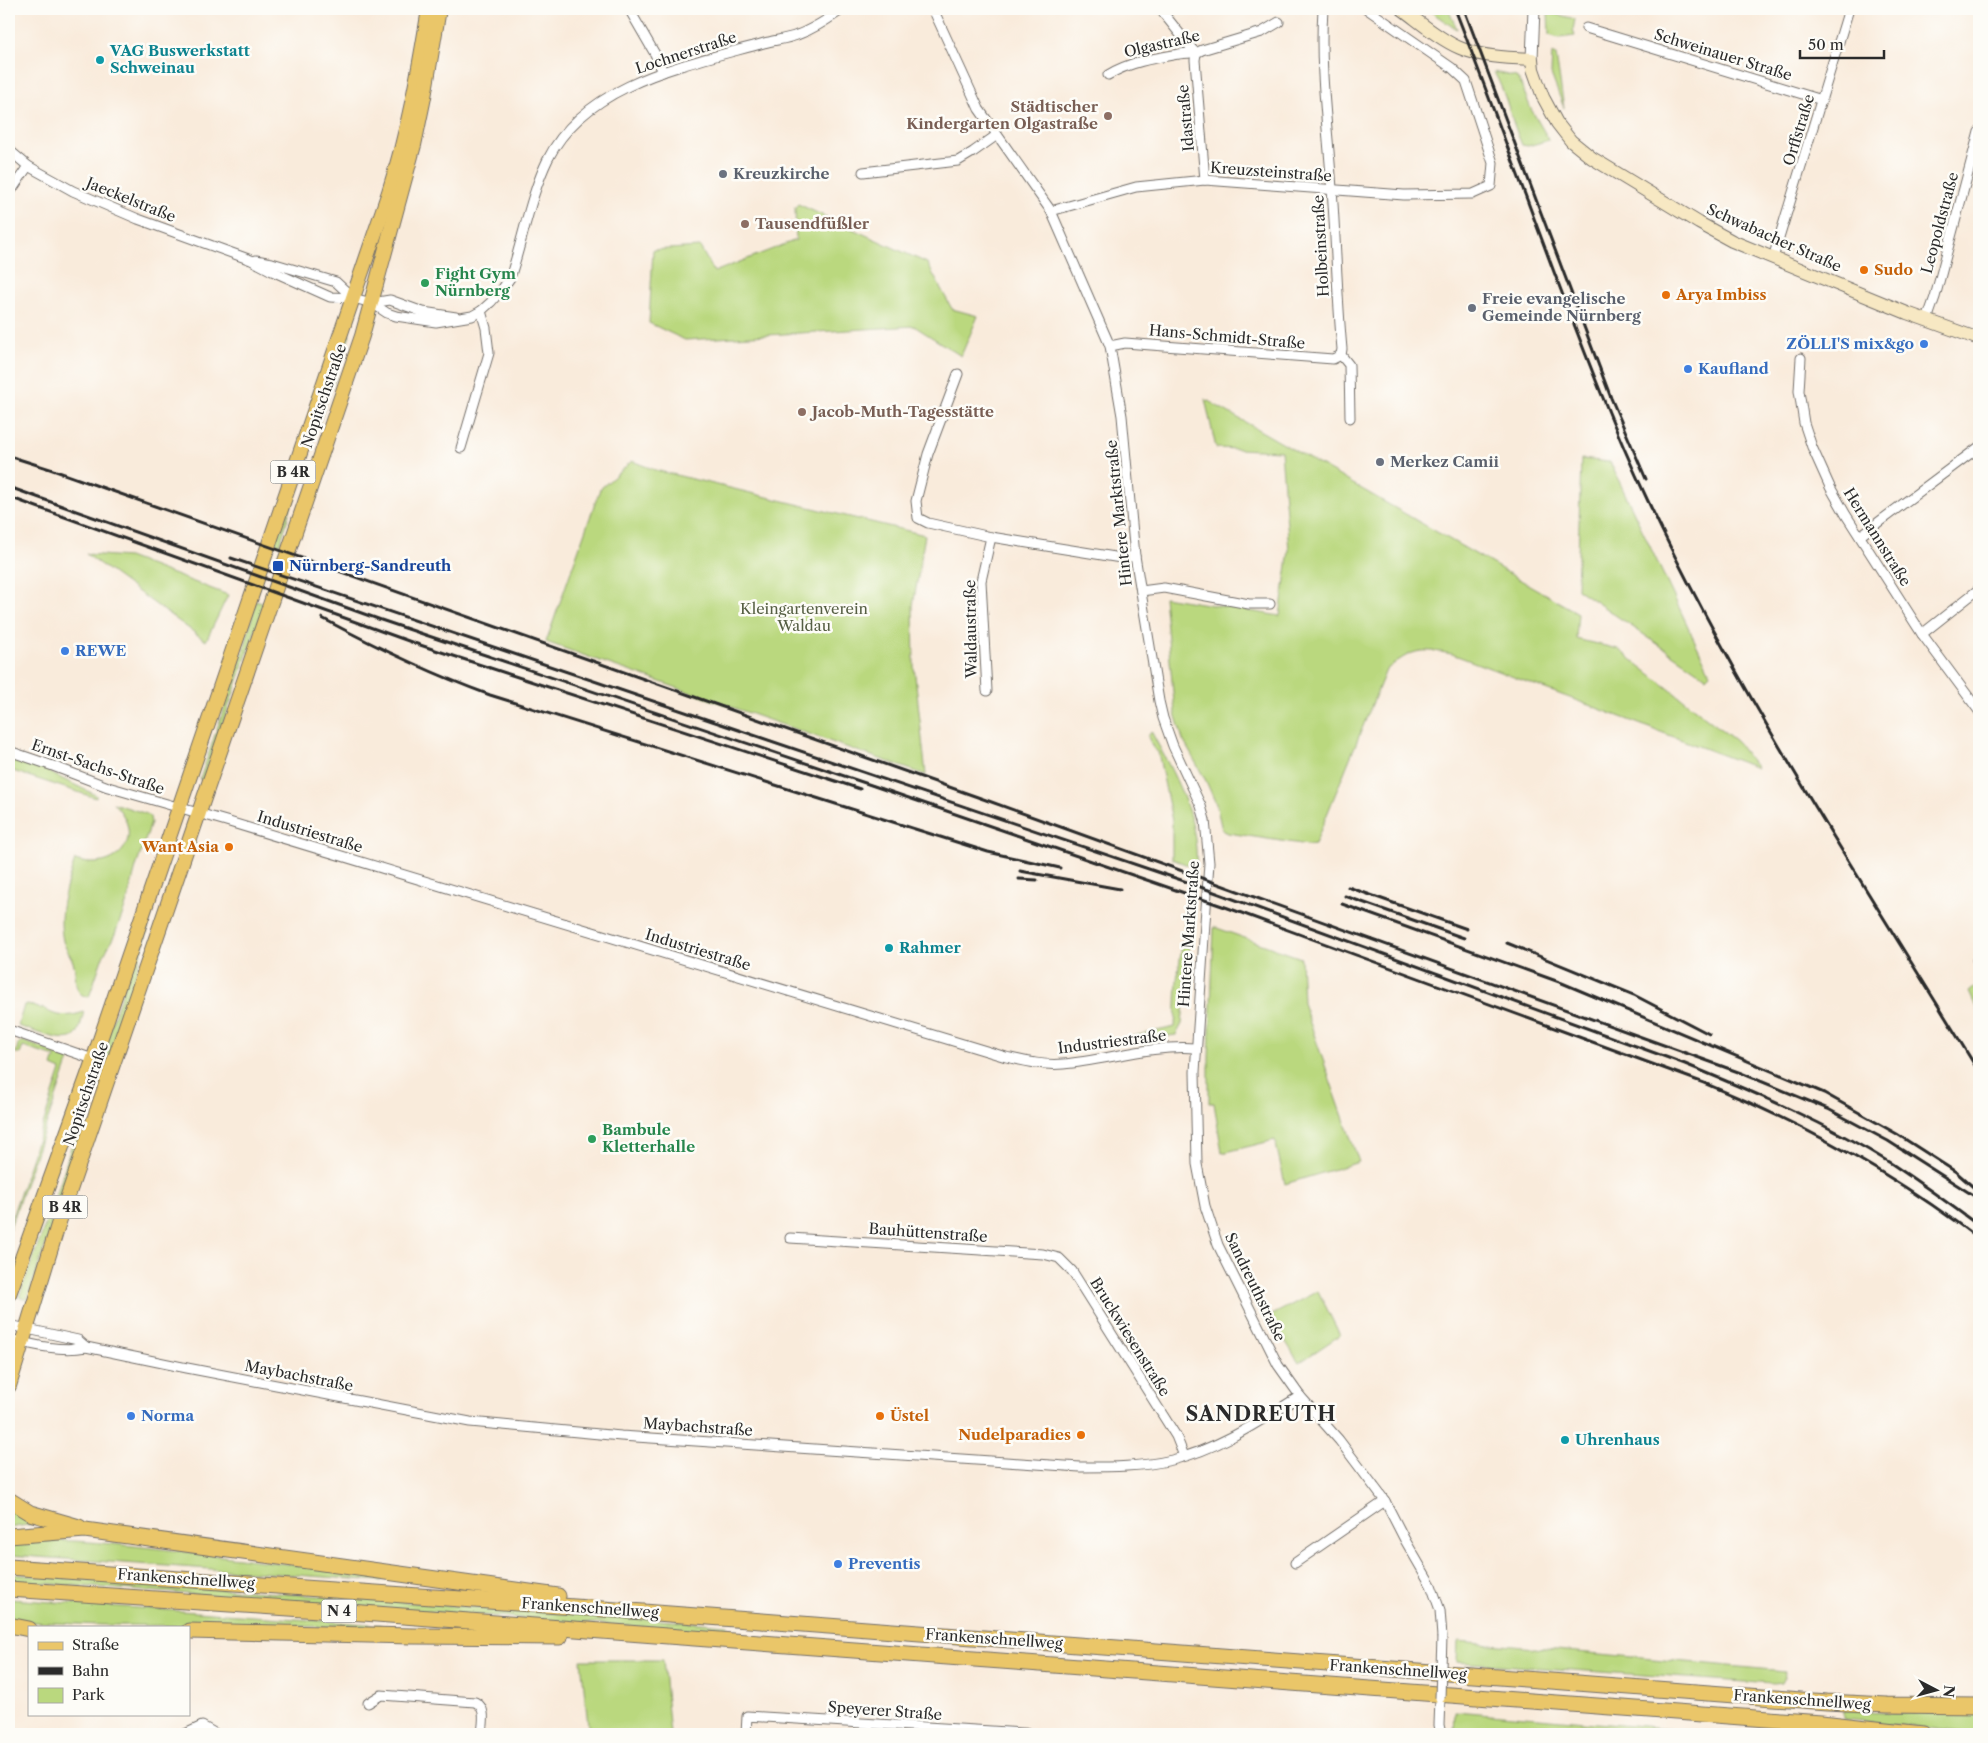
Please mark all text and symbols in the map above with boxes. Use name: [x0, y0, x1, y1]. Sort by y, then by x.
street label: Schweinauer Straße: [1652, 25, 1794, 85]
street label: Olgastraße: [1122, 26, 1202, 61]
street label: Lochnerstraße: [633, 27, 739, 78]
scale bar: [1800, 28, 1884, 60]
text: 50 m: [1808, 35, 1844, 54]
place label: VAG Buswerkstatt Schweinau: [109, 41, 250, 77]
marker: VAG Buswerkstatt Schweinau: [94, 54, 106, 66]
street label: Idastraße: [1173, 84, 1198, 152]
street label: Orffstraße: [1779, 92, 1818, 168]
place label: Städtischer Kindergarten Olgastraße: [906, 97, 1099, 133]
marker: Städtischer Kindergarten Olgastraße: [1102, 110, 1114, 122]
street label: Kreuzsteinstraße: [1210, 158, 1333, 185]
place label: Kreuzkirche: [733, 164, 829, 183]
marker: Kreuzkirche: [717, 168, 729, 180]
street label: Leopoldstraße: [1917, 170, 1962, 276]
street label: Jaeckelstraße: [82, 172, 179, 226]
street label: Holbeinstraße: [1308, 194, 1333, 298]
street label: Schwabacher Straße: [1704, 199, 1845, 276]
place label: Tausendfüßler: [755, 214, 870, 233]
marker: Tausendfüßler: [739, 218, 751, 230]
place label: Sudo: [1874, 260, 1913, 279]
place label: Fight Gym Nürnberg: [435, 264, 516, 300]
marker: Sudo: [1858, 264, 1870, 276]
marker: Fight Gym Nürnberg: [419, 277, 431, 289]
place label: Arya Imbiss: [1675, 285, 1766, 304]
place label: Freie evangelische Gemeinde Nürnberg: [1482, 289, 1641, 325]
marker: Arya Imbiss: [1660, 289, 1672, 301]
marker: Freie evangelische Gemeinde Nürnberg: [1466, 302, 1478, 314]
street label: Hans-Schmidt-Straße: [1148, 320, 1306, 353]
place label: ZÖLLI'S mix&go: [1786, 334, 1914, 353]
marker: ZÖLLI'S mix&go: [1918, 338, 1930, 350]
street label: Nopitschstraße: [297, 341, 350, 450]
place label: Kaufland: [1698, 359, 1769, 378]
marker: Kaufland: [1682, 363, 1694, 375]
place label: Jacob-Muth-Tagesstätte: [809, 402, 994, 421]
marker: Jacob-Muth-Tagesstätte: [796, 406, 808, 418]
street label: Hintere Marktstraße: [1101, 439, 1136, 587]
place label: Merkez Camii: [1390, 452, 1500, 471]
marker: Merkez Camii: [1374, 456, 1386, 468]
road number: B 4R: [270, 461, 316, 484]
street label: Hermannstraße: [1840, 484, 1915, 590]
place label: Nürnberg-Sandreuth: [289, 556, 452, 575]
marker: Nürnberg-Sandreuth: [271, 559, 285, 573]
street label: Waldaustraße: [960, 580, 981, 679]
park label: Kleingartenverein Waldau: [740, 599, 869, 635]
place label: REWE: [75, 641, 126, 660]
marker: REWE: [59, 645, 71, 657]
street label: Ernst-Sachs-Straße: [29, 735, 167, 798]
street label: Industriestraße: [255, 806, 365, 857]
place label: Want Asia: [141, 837, 219, 856]
marker: Want Asia: [223, 841, 235, 853]
street label: Hintere Marktstraße: [1174, 860, 1203, 1008]
street label: Industriestraße: [643, 924, 753, 975]
place label: Rahmer: [899, 938, 961, 957]
marker: Rahmer: [883, 942, 895, 954]
street label: Industriestraße: [1057, 1025, 1167, 1058]
street label: Nopitschstraße: [59, 1039, 112, 1148]
place label: Bambule Kletterhalle: [602, 1120, 695, 1156]
marker: Bambule Kletterhalle: [586, 1133, 598, 1145]
road number: B 4R: [42, 1196, 88, 1218]
street label: Bauhüttenstraße: [868, 1219, 988, 1246]
street label: Sandreuthstraße: [1221, 1229, 1290, 1344]
street label: Bruckwiesenstraße: [1086, 1274, 1175, 1400]
street label: Maybachstraße: [243, 1356, 355, 1395]
district label: SANDREUTH: [1185, 1402, 1337, 1426]
place label: Norma: [141, 1406, 195, 1425]
place label: Üstel: [890, 1406, 929, 1425]
marker: Norma: [125, 1410, 137, 1422]
marker: Üstel: [874, 1410, 886, 1422]
street label: Maybachstraße: [643, 1413, 754, 1440]
place label: Nudelparadies: [958, 1425, 1071, 1444]
marker: Nudelparadies: [1075, 1429, 1087, 1441]
place label: Uhrenhaus: [1575, 1430, 1660, 1449]
marker: Uhrenhaus: [1559, 1434, 1571, 1446]
place label: Preventis: [848, 1554, 921, 1573]
marker: Preventis: [832, 1558, 844, 1570]
street label: Frankenschnellweg: [117, 1564, 256, 1593]
street label: Frankenschnellweg: [521, 1593, 660, 1622]
road number: N 4: [322, 1600, 356, 1622]
street label: Frankenschnellweg: [925, 1624, 1064, 1653]
legend: [28, 1626, 190, 1716]
text: Straße: [72, 1635, 119, 1654]
street label: Frankenschnellweg: [1329, 1655, 1468, 1684]
text: Bahn: [72, 1661, 110, 1680]
north arrow: [1910, 1666, 1960, 1716]
text: N: [1939, 1684, 1959, 1698]
text: Park: [72, 1685, 106, 1704]
street label: Frankenschnellweg: [1733, 1685, 1872, 1714]
street label: Speyerer Straße: [827, 1697, 943, 1724]

